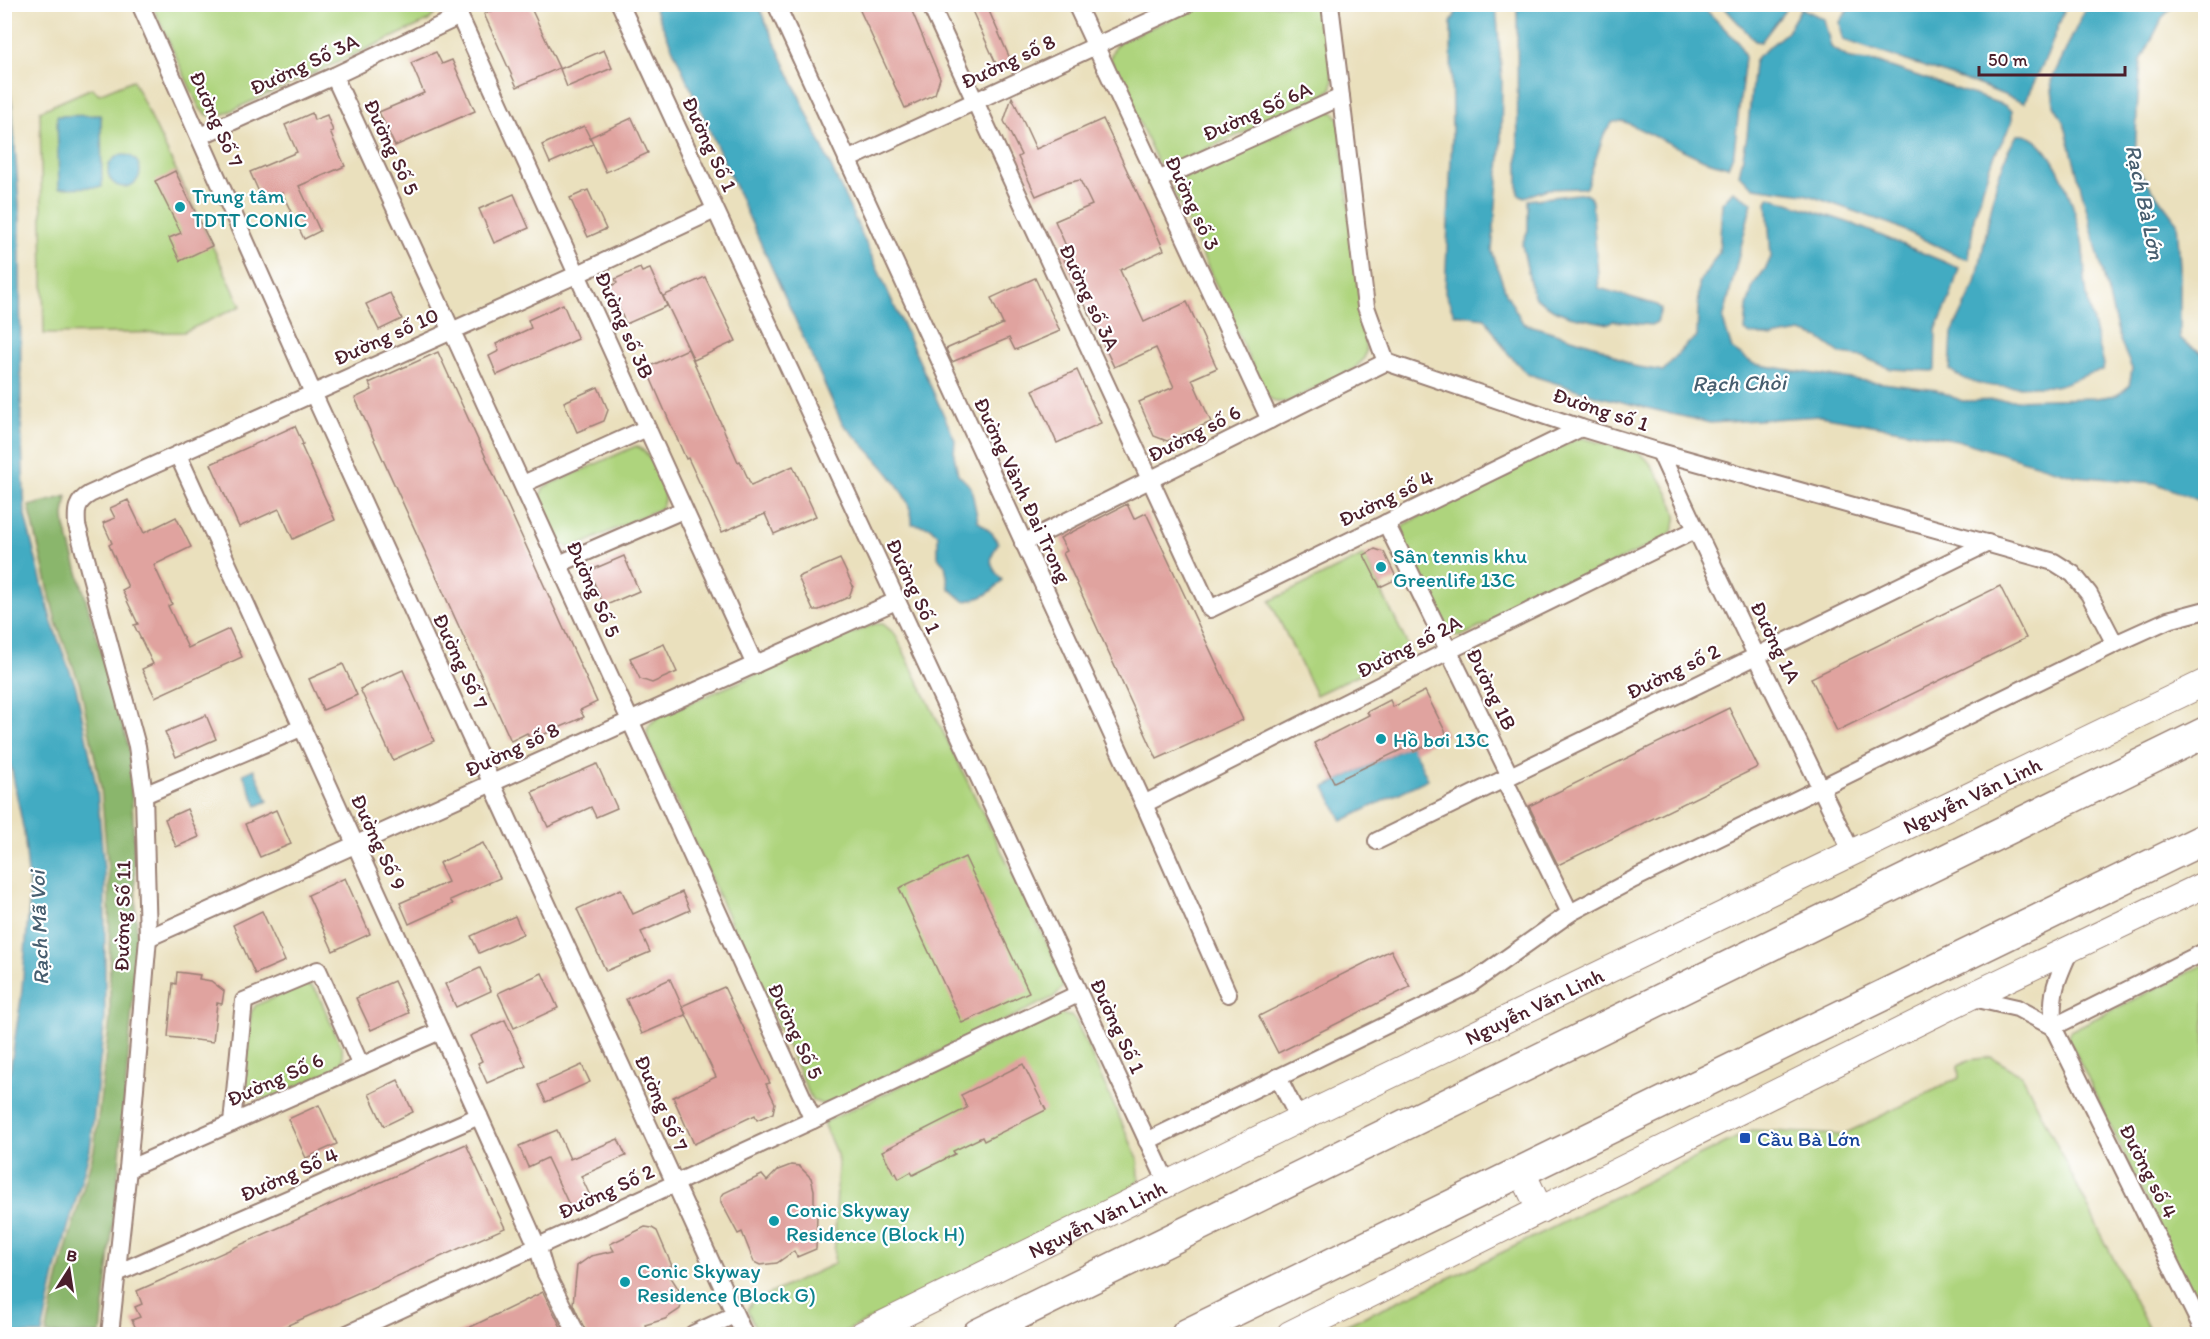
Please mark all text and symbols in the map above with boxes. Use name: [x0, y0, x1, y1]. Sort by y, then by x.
street label: Đường Số 3A: [246, 28, 363, 100]
street label: Đường số 8: [957, 28, 1059, 94]
scale bar: [1979, 39, 2124, 77]
text: 50 m: [1988, 49, 2028, 71]
street label: Đường Số 7: [185, 67, 249, 171]
street label: Đường Số 6A: [1199, 76, 1316, 146]
street label: Đường Số 1: [677, 93, 743, 196]
street label: Đường Số 5: [359, 95, 425, 199]
water label: Rạch Bà Lớn: [2120, 142, 2170, 262]
street label: Đường số 3: [1160, 152, 1226, 254]
place label: Trung tâm TDTT CONIC: [192, 183, 307, 232]
marker: Trung tâm TDTT CONIC: [173, 200, 187, 214]
street label: Đường số 3A: [1054, 240, 1126, 355]
street label: Đường số 3B: [590, 268, 660, 382]
street label: Đường số 10: [330, 302, 442, 370]
water label: Rạch Chòi: [1692, 369, 1789, 397]
street label: Đường số 1: [1550, 382, 1652, 436]
street label: Đường Vành Đai Trong: [969, 393, 1077, 587]
street label: Đường số 6: [1143, 399, 1245, 467]
street label: Đường số 4: [1335, 464, 1438, 532]
street label: Đường Số 1: [881, 535, 947, 638]
street label: Đường Số 5: [562, 537, 626, 641]
place label: Sân tennis khu Greenlife 13C: [1393, 543, 1528, 592]
marker: Sân tennis khu Greenlife 13C: [1374, 560, 1388, 574]
street label: Đường 1A: [1746, 597, 1807, 687]
street label: Đường Số 7: [428, 609, 494, 713]
street label: Đường số 2A: [1352, 609, 1466, 683]
street label: Đường số 2: [1622, 638, 1724, 704]
street label: Đường 1B: [1461, 644, 1523, 734]
street label: Đường số 8: [461, 716, 563, 782]
place label: Hồ bơi 13C: [1393, 727, 1490, 752]
marker: Hồ bơi 13C: [1374, 732, 1388, 746]
street label: Nguyễn Văn Linh: [1899, 751, 2046, 839]
street label: Đường Số 9: [346, 790, 412, 894]
street label: Đường Số 11: [109, 860, 135, 972]
water label: Rạch Mã Voi: [23, 868, 54, 986]
street label: Nguyễn Văn Linh: [1461, 961, 1608, 1050]
street label: Đường Số 1: [1085, 975, 1151, 1078]
street label: Đường Số 5: [763, 979, 829, 1083]
street label: Đường Số 6: [223, 1047, 327, 1111]
street label: Đường Số 7: [630, 1051, 694, 1155]
street label: Đường số 4: [2115, 1120, 2184, 1223]
place label: Cầu Bà Lớn: [1757, 1126, 1860, 1151]
marker: Cầu Bà Lớn: [1738, 1131, 1752, 1145]
street label: Đường Số 4: [236, 1141, 342, 1207]
street label: Đường Số 2: [554, 1158, 658, 1224]
street label: Nguyễn Văn Linh: [1024, 1174, 1171, 1263]
place label: Conic Skyway Residence (Block H): [786, 1197, 965, 1246]
marker: Conic Skyway Residence (Block H): [767, 1214, 781, 1228]
north arrow: [39, 1240, 99, 1300]
text: B: [65, 1245, 80, 1266]
place label: Conic Skyway Residence (Block G): [637, 1258, 816, 1307]
marker: Conic Skyway Residence (Block G): [618, 1275, 632, 1289]

